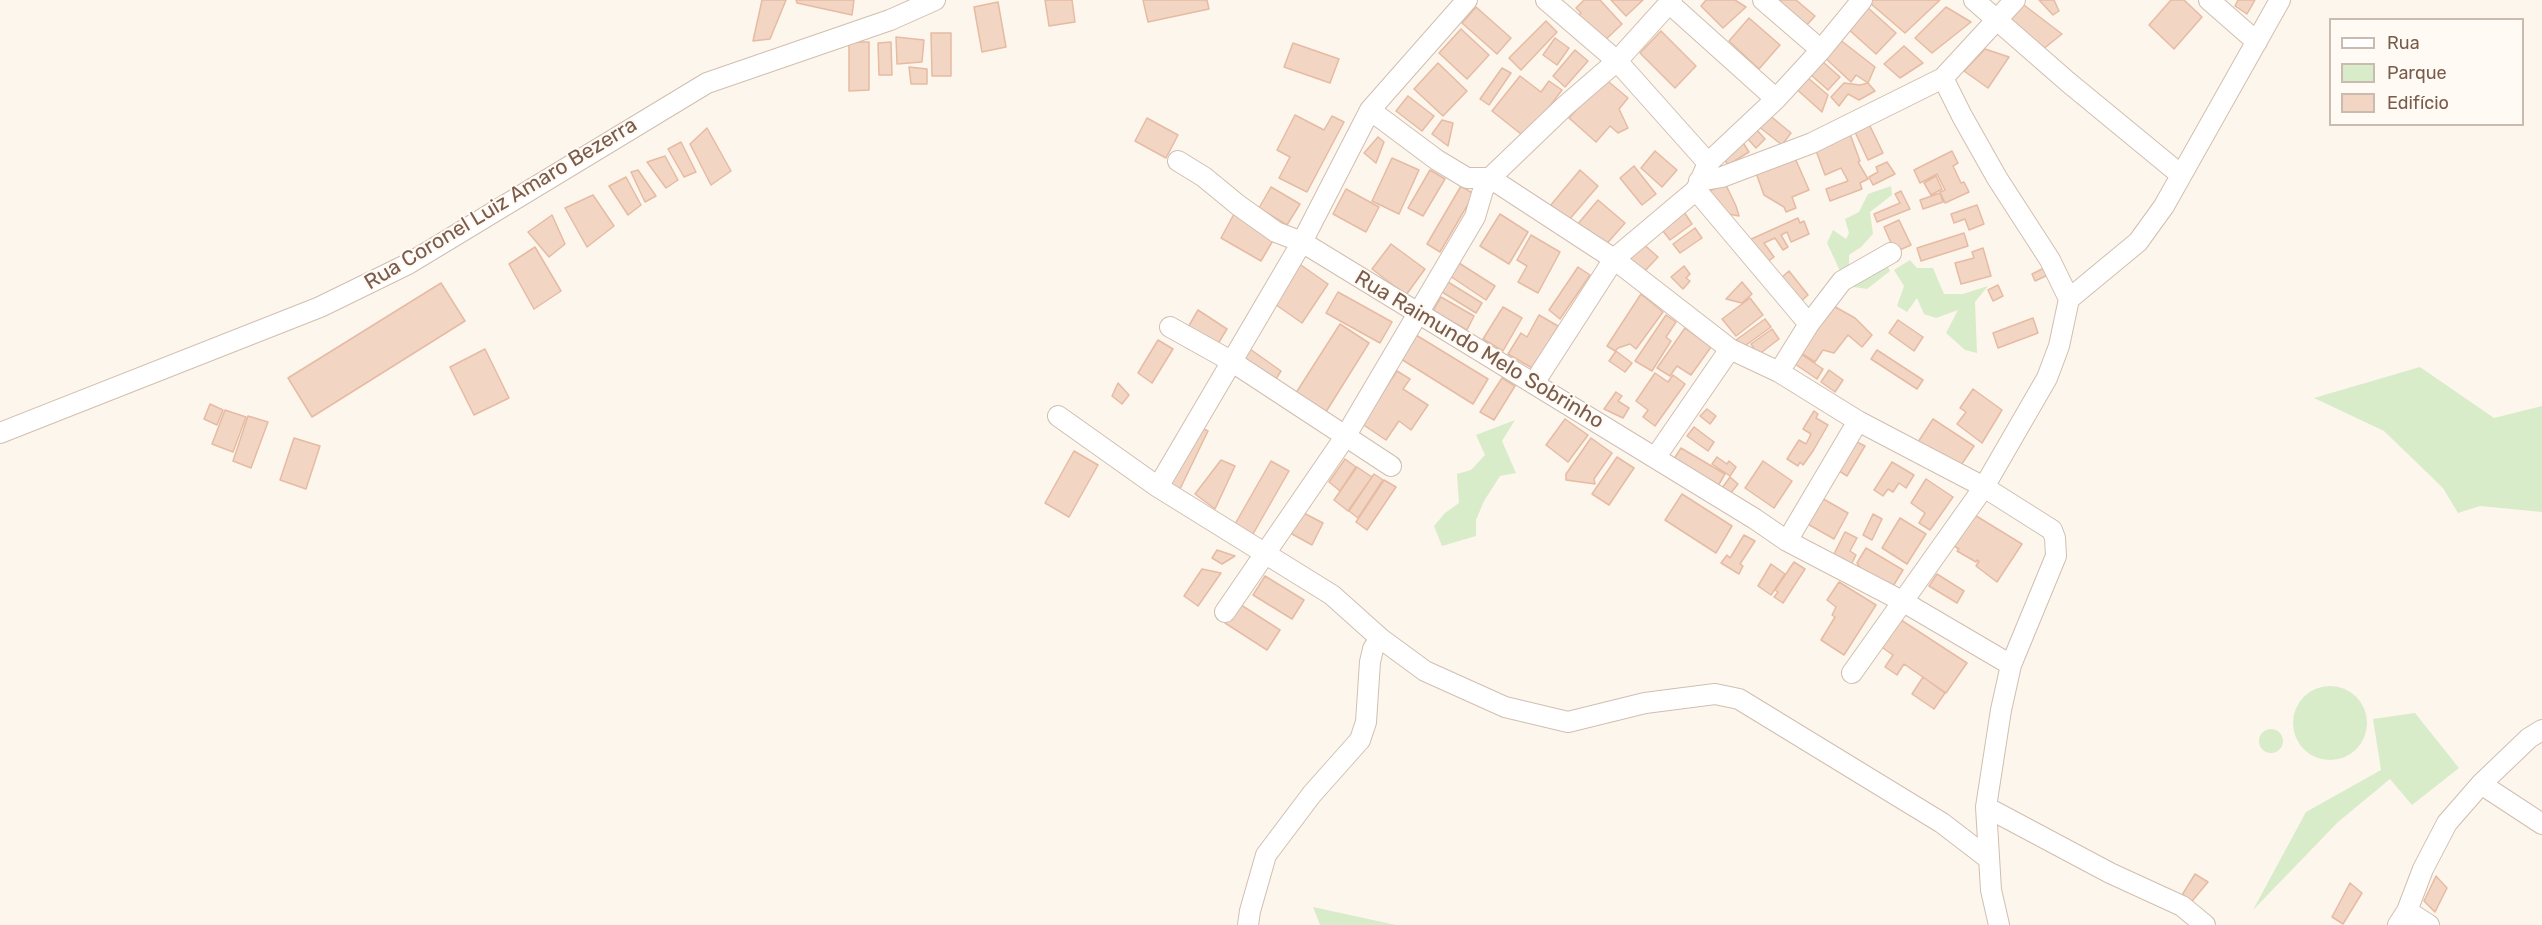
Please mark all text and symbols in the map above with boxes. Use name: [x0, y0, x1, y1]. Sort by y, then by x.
legend: [2329, 18, 2524, 126]
text: Rua: [2387, 32, 2420, 54]
text: Parque: [2387, 62, 2447, 84]
text: Edifício: [2387, 92, 2449, 114]
street label: Rua Coronel Luiz Amaro Bezerra: [360, 112, 642, 296]
street label: Rua Raimundo Melo Sobrinho: [1350, 265, 1608, 435]

